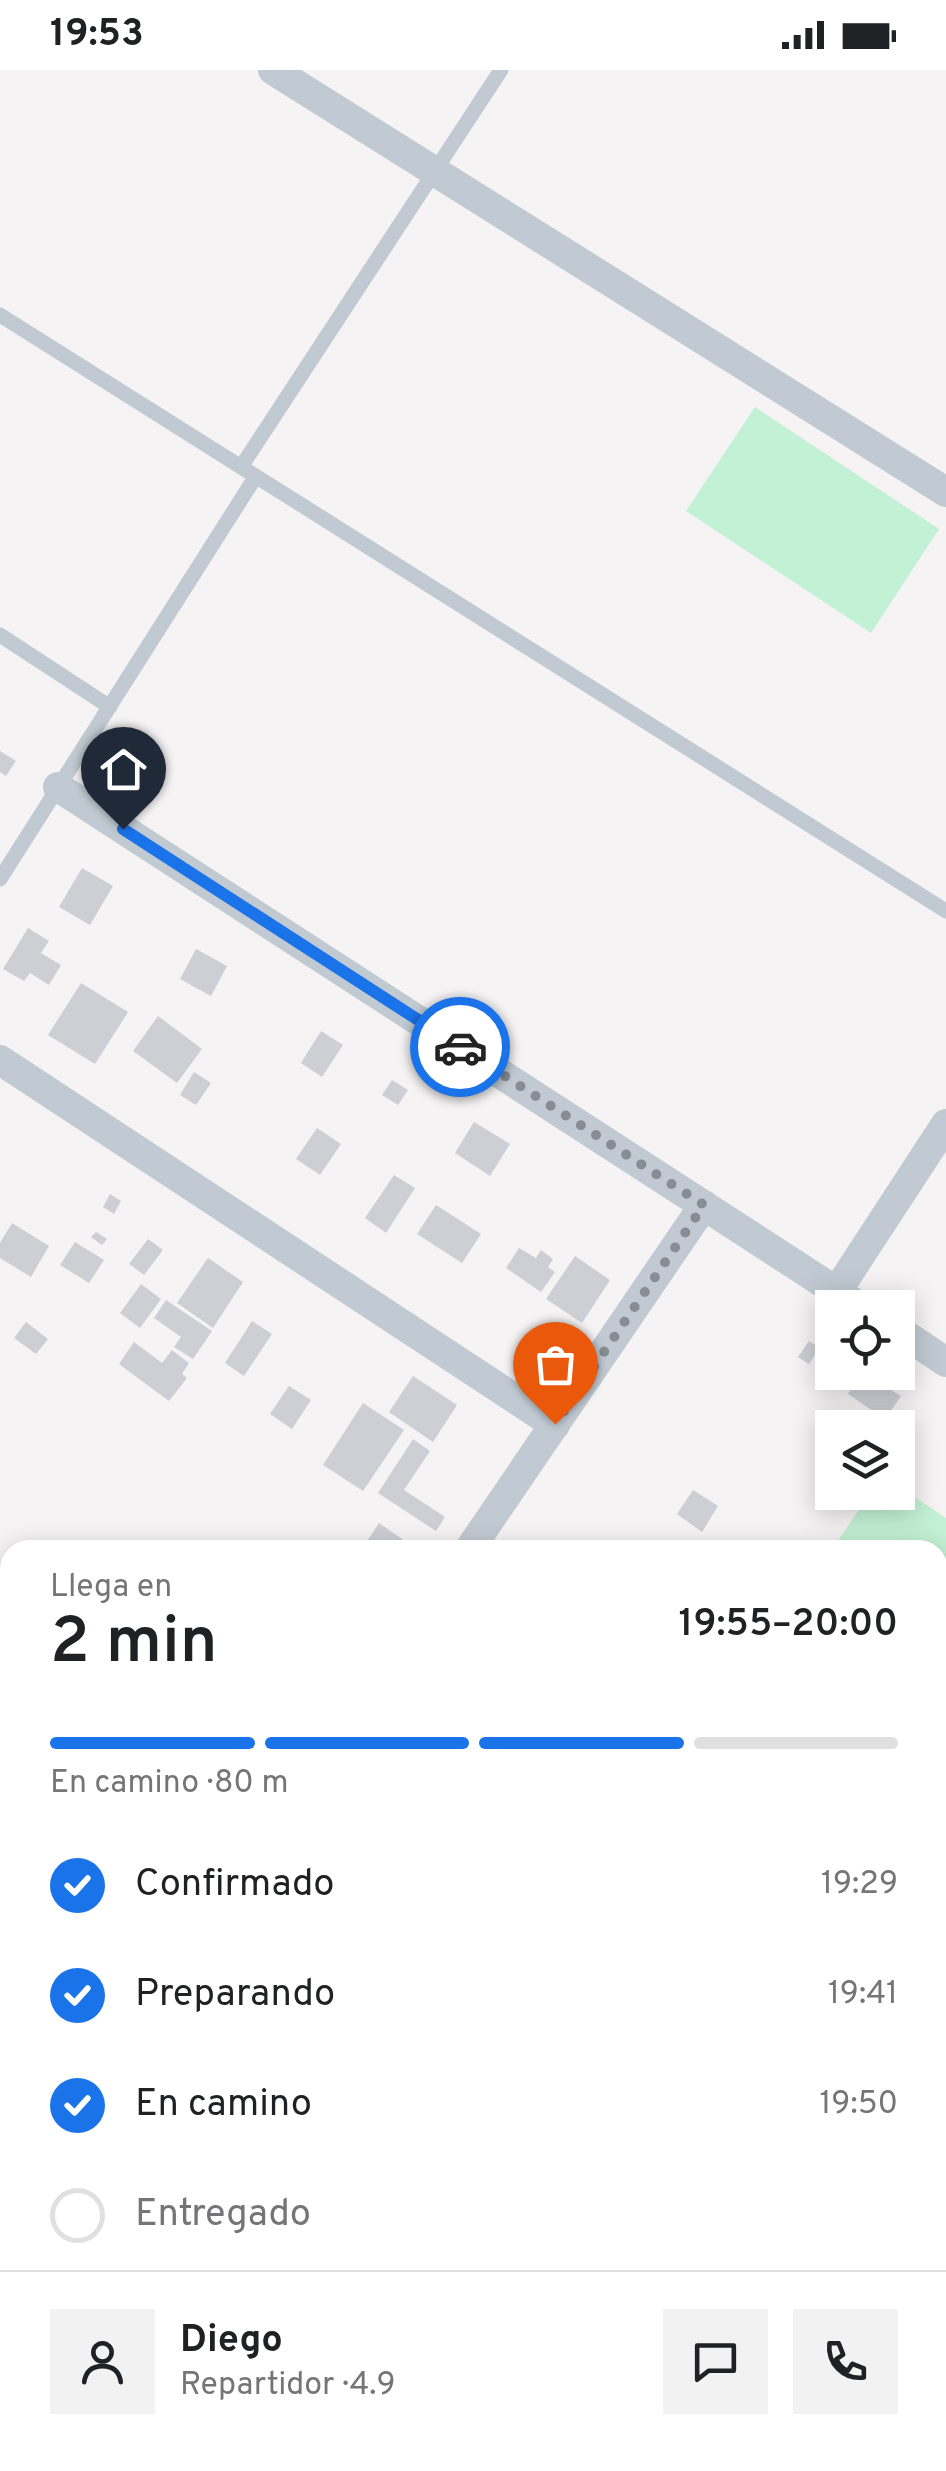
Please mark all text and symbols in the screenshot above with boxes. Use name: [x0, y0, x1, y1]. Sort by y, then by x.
text: 19:53: [50, 11, 144, 60]
pin: [81, 727, 166, 830]
icon: home: [96, 742, 151, 797]
courier: [410, 997, 510, 1097]
icon: car: [433, 1020, 488, 1075]
map controls: [815, 1290, 915, 1510]
button: locate: [815, 1290, 915, 1390]
pin: [513, 1322, 598, 1425]
icon: bag: [528, 1337, 583, 1392]
button: layers: [815, 1410, 915, 1510]
text: Llega en: [50, 1568, 172, 1608]
text: 19:55–20:00: [679, 1601, 898, 1650]
text: 2 min: [50, 1604, 218, 1686]
text: En camino · 80 m: [50, 1764, 289, 1804]
icon: check: [50, 1858, 105, 1913]
text: Confirmado: [135, 1861, 335, 1910]
text: 19:29: [821, 1865, 898, 1905]
icon: check: [50, 1968, 105, 2023]
text: Preparando: [135, 1971, 335, 2020]
text: 19:41: [828, 1975, 898, 2015]
icon: check: [50, 2078, 105, 2133]
text: En camino: [135, 2081, 312, 2130]
text: 19:50: [819, 2085, 898, 2125]
text: Entregado: [135, 2191, 311, 2240]
button: person: [50, 2309, 155, 2414]
button: chat: [663, 2309, 768, 2414]
button: phone: [793, 2309, 898, 2414]
text: Diego: [180, 2317, 283, 2366]
text: Repartidor · 4.9: [180, 2366, 396, 2406]

